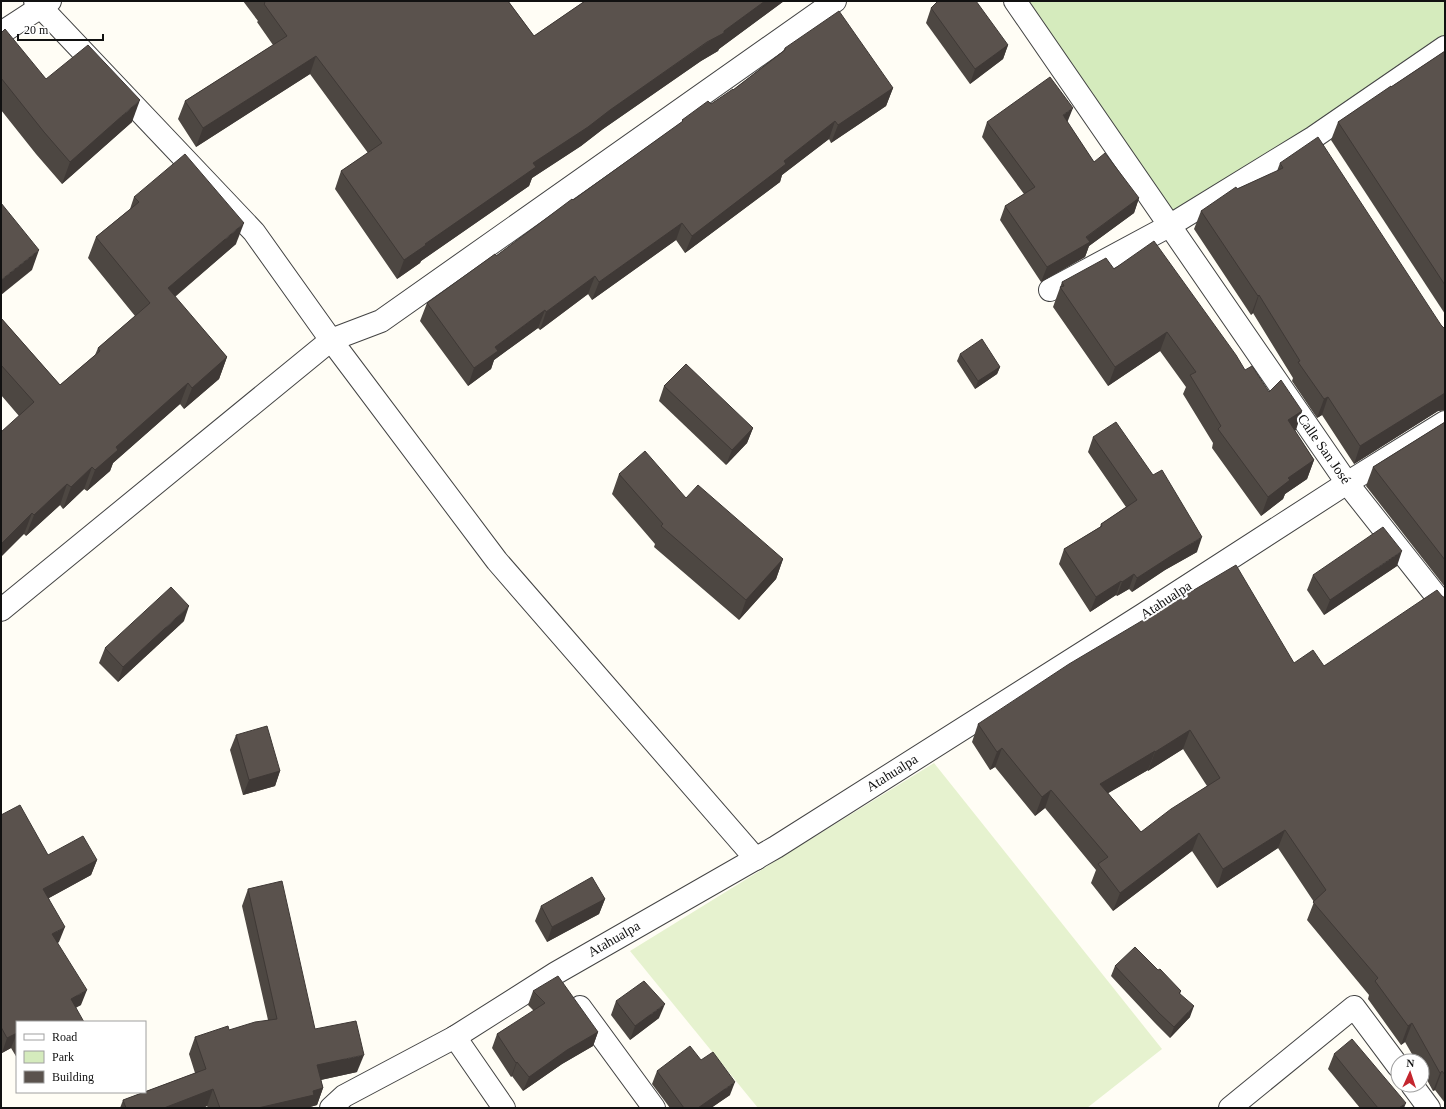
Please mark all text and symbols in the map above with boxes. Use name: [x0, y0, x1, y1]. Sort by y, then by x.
scale bar: [18, 16, 103, 42]
text: 20 m: [24, 23, 49, 37]
street label: Calle San José: [1294, 411, 1354, 487]
street label: Atahualpa: [1138, 578, 1195, 622]
street label: Atahualpa: [864, 751, 921, 795]
street label: Atahualpa: [585, 918, 643, 960]
legend: [16, 1021, 146, 1093]
text: Road: [52, 1030, 77, 1044]
text: Park: [52, 1050, 74, 1064]
north arrow: [1390, 1053, 1430, 1093]
text: N: [1406, 1057, 1415, 1069]
text: Building: [52, 1070, 94, 1084]

